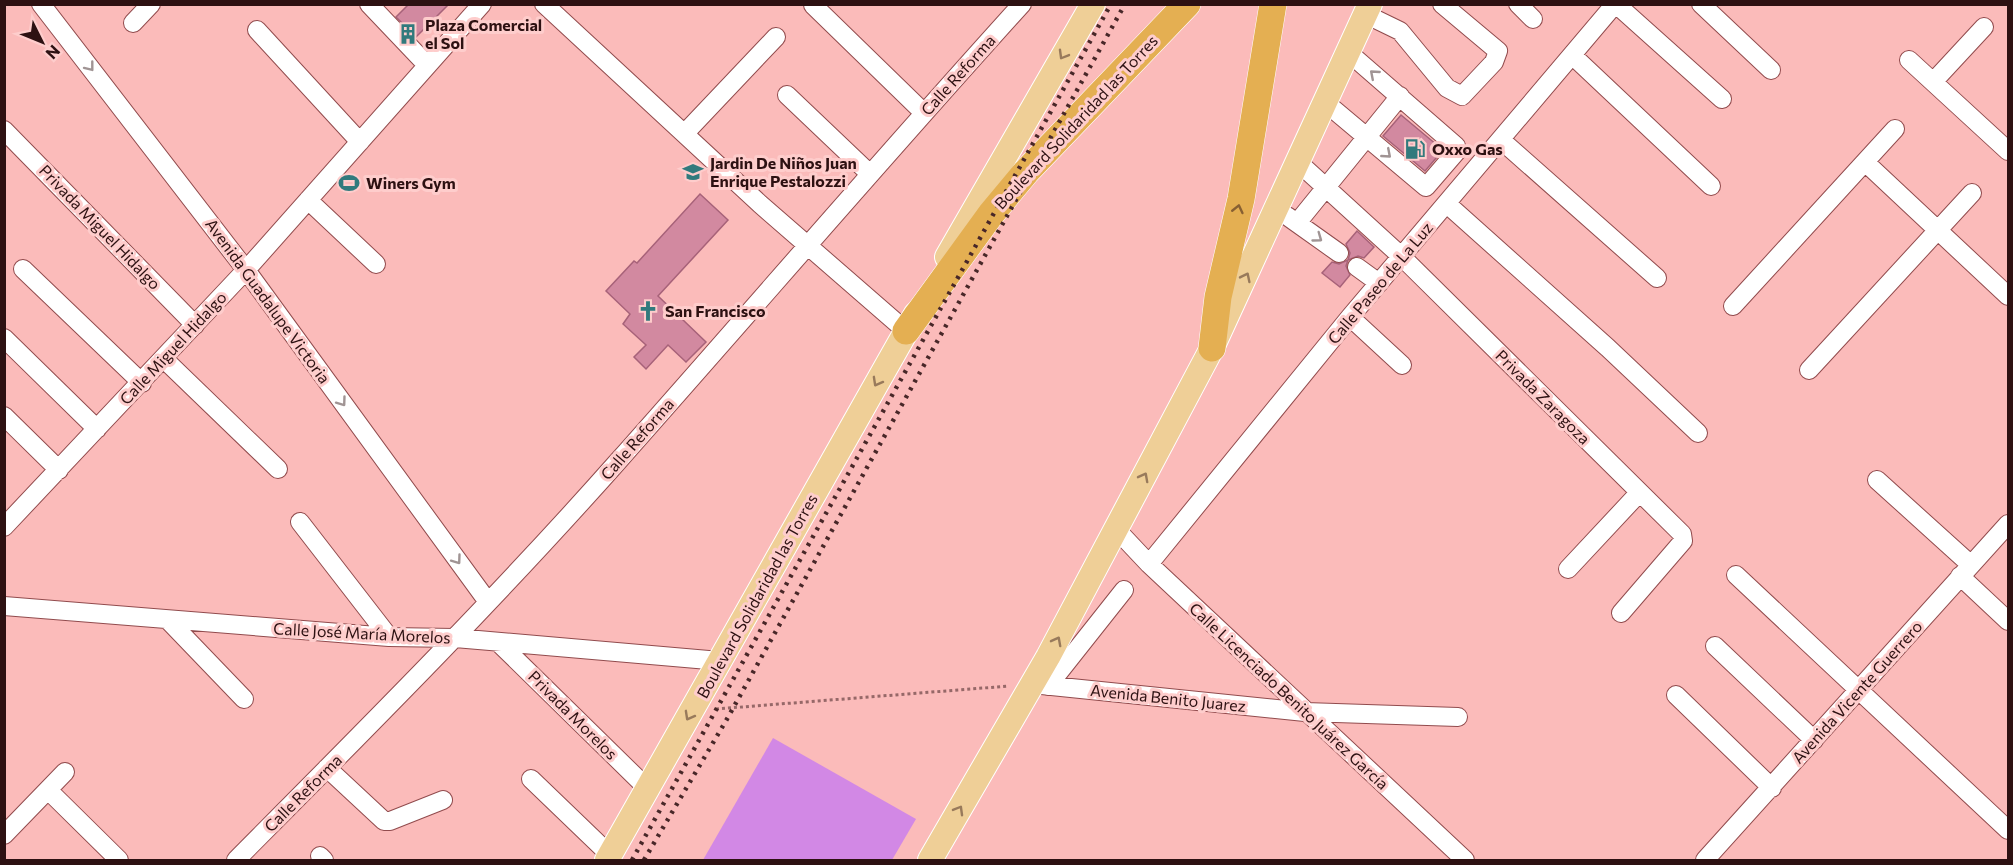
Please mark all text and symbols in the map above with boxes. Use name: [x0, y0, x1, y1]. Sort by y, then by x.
north arrow: [12, 12, 72, 72]
place label: Plaza Comercial el Sol: [425, 15, 542, 52]
building icon: Plaza Comercial el Sol: [396, 22, 420, 46]
street label: Calle Reforma: [917, 31, 999, 119]
street label: Boulevard Solidaridad las Torres: [990, 31, 1161, 212]
text: N: [42, 42, 64, 63]
one-way arrow: [1059, 49, 1071, 59]
one-way arrow: [82, 60, 93, 71]
one-way arrow: [1370, 70, 1381, 81]
fuel station icon: Oxxo Gas: [1403, 137, 1427, 161]
place label: Oxxo Gas: [1432, 139, 1503, 158]
one-way arrow: [1380, 147, 1391, 158]
place label: Jardin De Niños Juan Enrique Pestalozzi: [710, 153, 857, 190]
street label: Privada Miguel Hidalgo: [36, 160, 165, 293]
school or university icon: Jardin De Niños Juan Enrique Pestalozzi: [681, 160, 705, 184]
sports icon: Winers Gym: [337, 171, 361, 195]
place label: Winers Gym: [366, 173, 456, 192]
one-way arrow: [1231, 204, 1244, 214]
street label: Avenida Guadalupe Victoria: [202, 215, 335, 387]
street label: Calle Paseo de La Luz: [1323, 218, 1436, 347]
one-way arrow: [1311, 231, 1322, 242]
one-way arrow: [1239, 272, 1251, 283]
street label: Calle Miguel Hidalgo: [115, 287, 230, 408]
church icon: San Francisco: [636, 299, 660, 323]
place label: San Francisco: [665, 301, 766, 320]
street label: Privada Zaragoza: [1492, 345, 1595, 448]
one-way arrow: [873, 375, 885, 386]
street label: Calle Reforma: [596, 394, 677, 483]
one-way arrow: [335, 395, 346, 406]
one-way arrow: [1136, 473, 1148, 484]
street label: Boulevard Solidaridad las Torres: [692, 490, 821, 701]
one-way arrow: [450, 553, 461, 564]
street label: Calle Licenciado Benito Juárez García: [1186, 598, 1393, 793]
street label: Avenida Vicente Guerrero: [1788, 617, 1926, 767]
street label: Calle José María Morelos: [273, 618, 451, 647]
one-way arrow: [1050, 637, 1061, 647]
street label: Privada Morelos: [525, 666, 622, 763]
street label: Avenida Benito Juarez: [1089, 680, 1247, 715]
one-way arrow: [685, 710, 696, 720]
street label: Calle Reforma: [260, 750, 345, 835]
one-way arrow: [952, 806, 963, 816]

